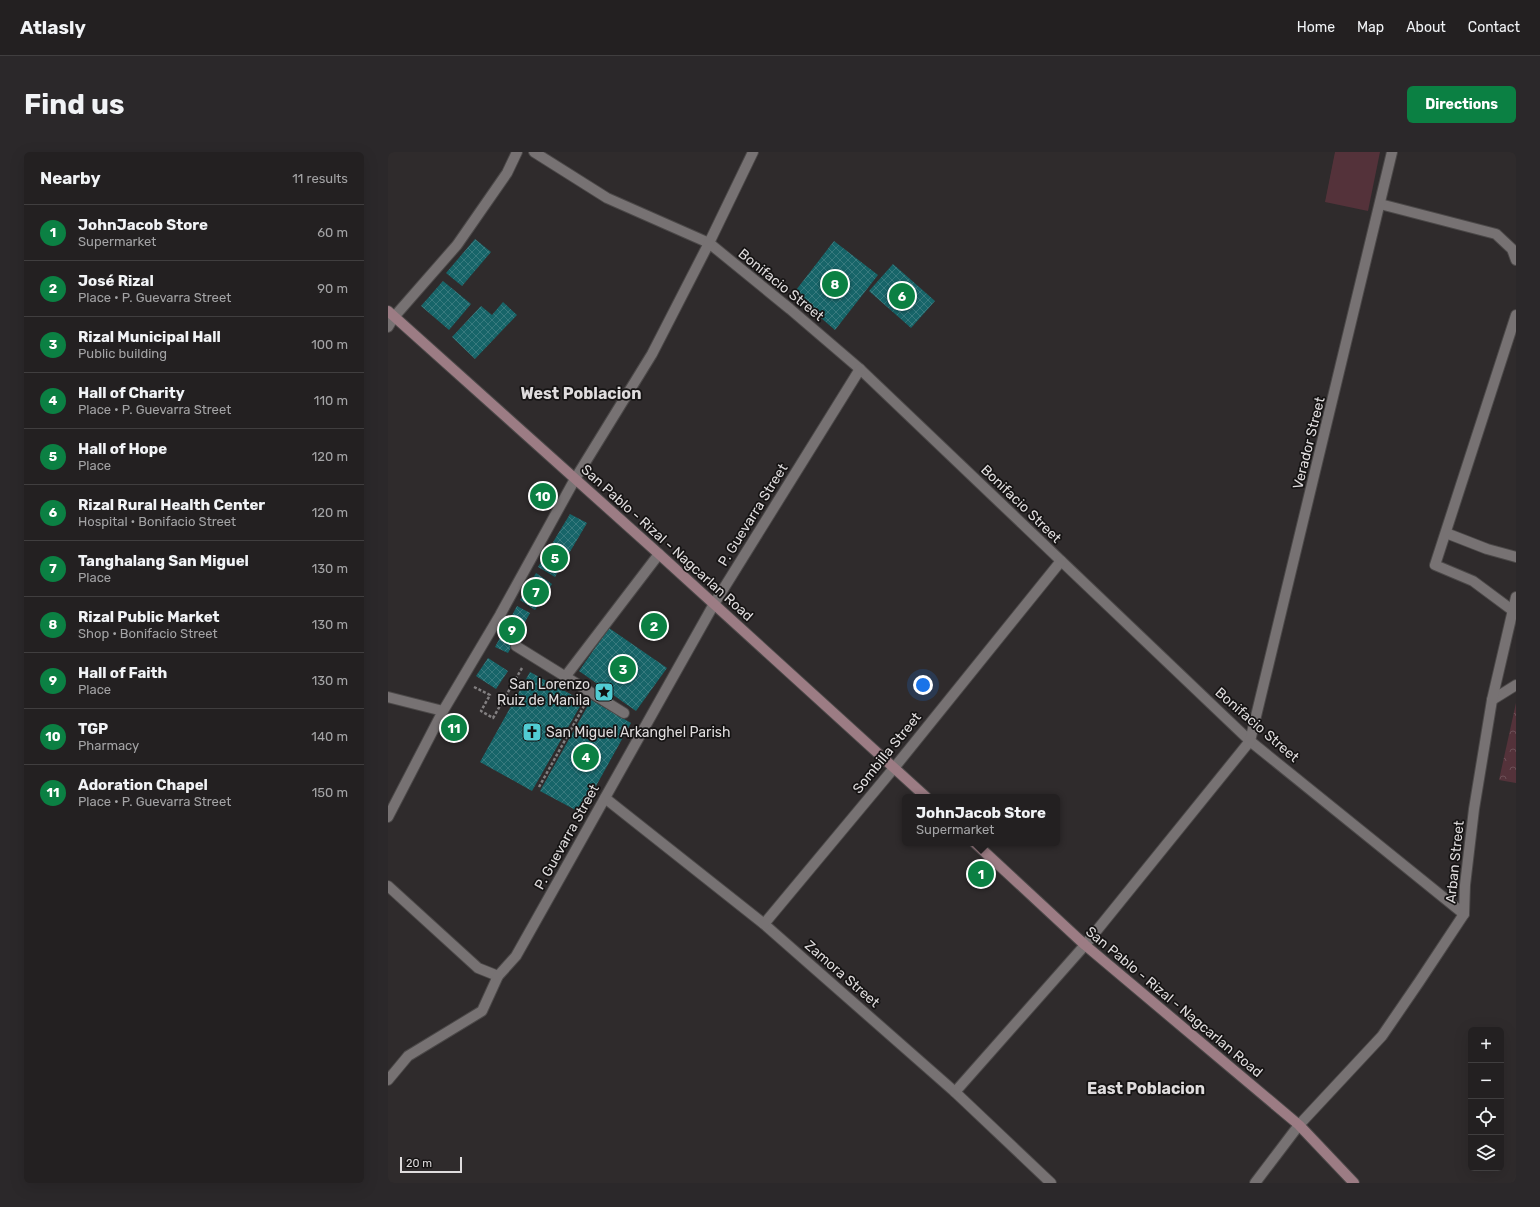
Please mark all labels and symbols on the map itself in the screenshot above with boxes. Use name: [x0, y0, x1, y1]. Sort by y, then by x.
street label: Bonifacio Street: [735, 245, 828, 325]
pin: 8: [822, 269, 848, 299]
pin: 6: [889, 281, 915, 311]
district label: West Poblacion: [521, 384, 641, 403]
street label: Verador Street: [1289, 395, 1329, 491]
street label: P. Guevarra Street: [715, 460, 792, 569]
street label: San Pablo - Rizal - Nagcarlan Road: [577, 461, 757, 625]
street label: Bonifacio Street: [977, 461, 1065, 547]
pin: 10: [530, 481, 556, 511]
pin: 5: [542, 543, 568, 573]
pin: 7: [523, 577, 549, 607]
pin: 2: [641, 611, 667, 641]
pin: 9: [499, 615, 525, 645]
pin: 3: [610, 654, 636, 684]
your location: [913, 675, 933, 695]
place label: San Lorenzo Ruiz de Manila: [497, 676, 590, 709]
place icon: San Lorenzo Ruiz de Manila: [593, 681, 615, 703]
street label: Bonifacio Street: [1212, 684, 1303, 766]
street label: Sombilla Street: [849, 709, 925, 797]
pin: 11: [441, 713, 467, 743]
church icon: San Miguel Arkanghel Parish: [521, 721, 543, 743]
place label: San Miguel Arkanghel Parish: [546, 724, 730, 741]
pin: 4: [573, 742, 599, 772]
street label: P. Guevarra Street: [531, 781, 603, 893]
street label: Arban Street: [1442, 819, 1468, 904]
pin: 1: [968, 859, 994, 889]
street label: San Pablo - Rizal - Nagcarlan Road: [1082, 923, 1266, 1081]
street label: Zamora Street: [801, 937, 883, 1011]
district label: East Poblacion: [1087, 1079, 1205, 1098]
scale bar: [400, 1155, 462, 1174]

